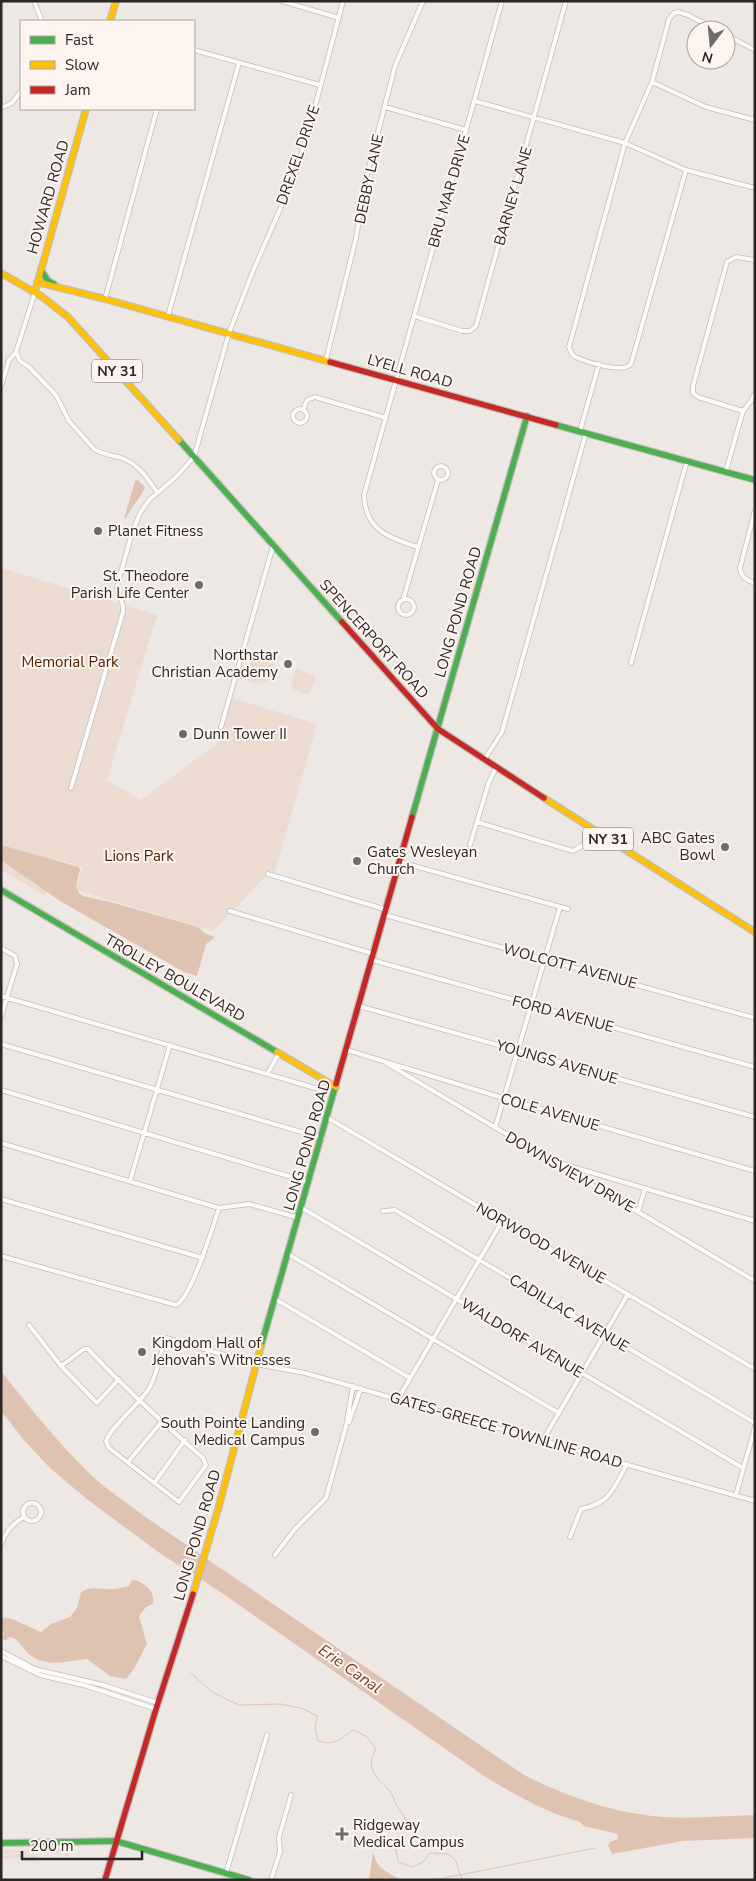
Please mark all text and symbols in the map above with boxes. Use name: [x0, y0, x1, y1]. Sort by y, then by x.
legend: [20, 20, 195, 110]
north arrow: [686, 20, 736, 70]
text: Fast: [65, 30, 94, 50]
text: N: [700, 46, 715, 68]
text: Slow: [65, 55, 100, 75]
text: Jam: [64, 80, 91, 100]
street label: DREXEL DRIVE: [272, 102, 324, 208]
street label: DEBBY LANE: [350, 132, 388, 226]
street label: BRU MAR DRIVE: [423, 132, 475, 250]
street label: HOWARD ROAD: [22, 138, 74, 256]
street label: BARNEY LANE: [489, 144, 537, 248]
street label: LYELL ROAD: [365, 349, 455, 393]
road number: NY 31: [92, 360, 142, 382]
place label: Planet Fitness: [108, 521, 203, 541]
marker: Planet Fitness: [92, 525, 104, 537]
street label: LONG POND ROAD: [430, 544, 486, 680]
place label: St. Theodore Parish Life Center: [71, 566, 190, 603]
street label: SPENCERPORT ROAD: [315, 575, 433, 703]
marker: St. Theodore Parish Life Center: [193, 579, 205, 591]
place label: Northstar Christian Academy: [151, 645, 279, 682]
park label: Memorial Park: [21, 652, 119, 672]
marker: Northstar Christian Academy: [282, 658, 294, 670]
place label: Dunn Tower II: [193, 724, 287, 744]
marker: Dunn Tower II: [177, 728, 189, 740]
road number: NY 31: [583, 828, 633, 851]
place label: ABC Gates Bowl: [641, 828, 716, 865]
marker: ABC Gates Bowl: [719, 841, 731, 853]
place label: Gates Wesleyan Church: [367, 842, 477, 879]
park label: Lions Park: [104, 846, 174, 866]
marker: Gates Wesleyan Church: [351, 855, 363, 867]
street label: TROLLEY BOULEVARD: [101, 930, 249, 1026]
street label: WOLCOTT AVENUE: [501, 938, 639, 994]
street label: FORD AVENUE: [510, 991, 616, 1037]
street label: YOUNGS AVENUE: [493, 1035, 620, 1089]
street label: LONG POND ROAD: [279, 1077, 335, 1213]
street label: COLE AVENUE: [498, 1088, 602, 1136]
street label: DOWNSVIEW DRIVE: [502, 1127, 638, 1217]
street label: NORWOOD AVENUE: [472, 1198, 610, 1288]
street label: CADILLAC AVENUE: [505, 1269, 633, 1357]
street label: WALDORF AVENUE: [457, 1294, 587, 1382]
place label: Kingdom Hall of Jehovah’s Witnesses: [151, 1333, 291, 1370]
marker: Kingdom Hall of Jehovah’s Witnesses: [136, 1346, 148, 1358]
street label: GATES-GREECE TOWNLINE ROAD: [387, 1387, 625, 1473]
place label: South Pointe Landing Medical Campus: [161, 1413, 305, 1450]
marker: South Pointe Landing Medical Campus: [309, 1426, 321, 1438]
street label: LONG POND ROAD: [169, 1467, 225, 1603]
water label: Erie Canal: [314, 1639, 386, 1699]
place label: Ridgeway Medical Campus: [353, 1815, 464, 1852]
marker: Ridgeway Medical Campus: [335, 1827, 349, 1841]
scale bar: [22, 1828, 142, 1860]
text: 200 m: [30, 1836, 74, 1856]

